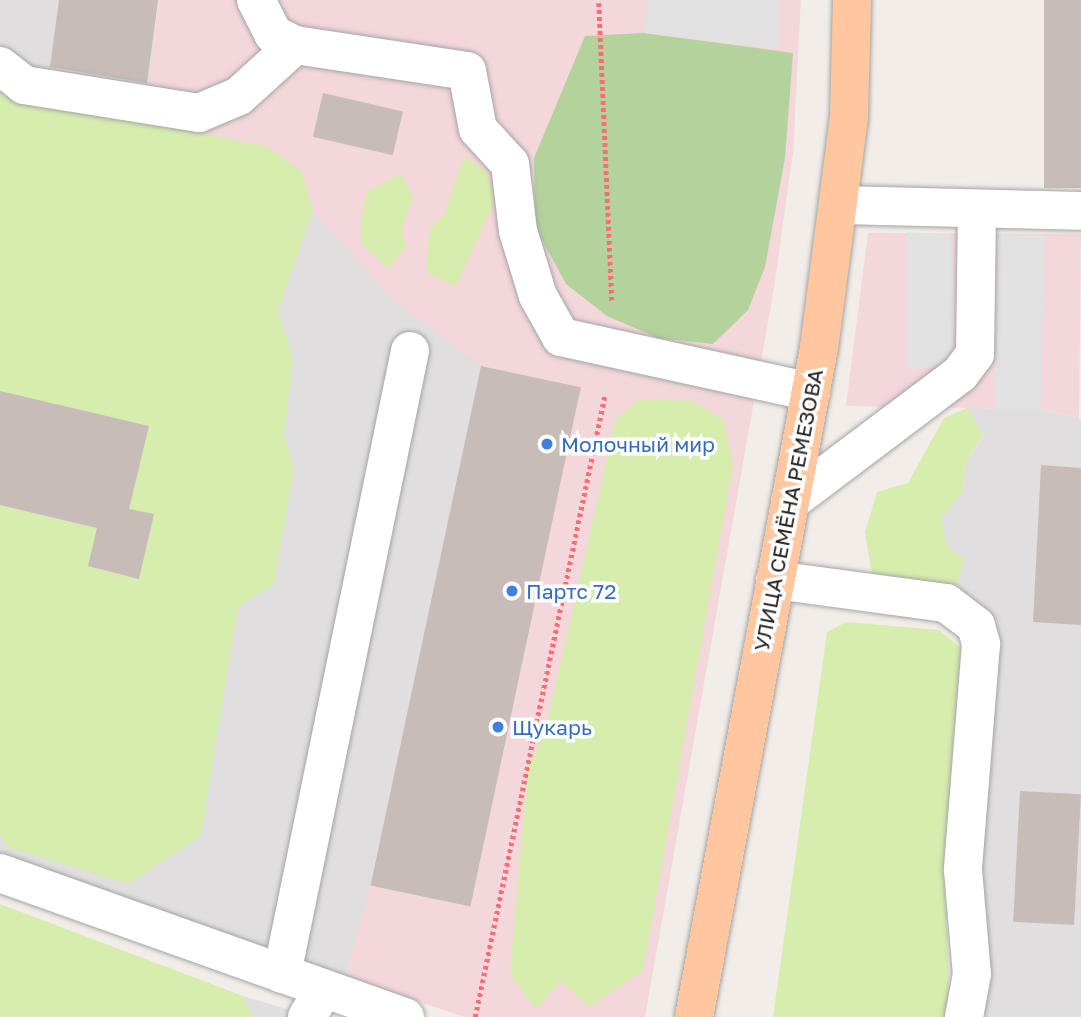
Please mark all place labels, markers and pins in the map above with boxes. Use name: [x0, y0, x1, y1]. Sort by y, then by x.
place label: Молочный мир: [561, 431, 715, 457]
marker: Молочный мир: [539, 436, 555, 452]
place label: Партс 72: [526, 578, 616, 604]
marker: Партс 72: [504, 583, 520, 599]
place label: Щукарь: [512, 714, 592, 740]
marker: Щукарь: [490, 719, 506, 735]

